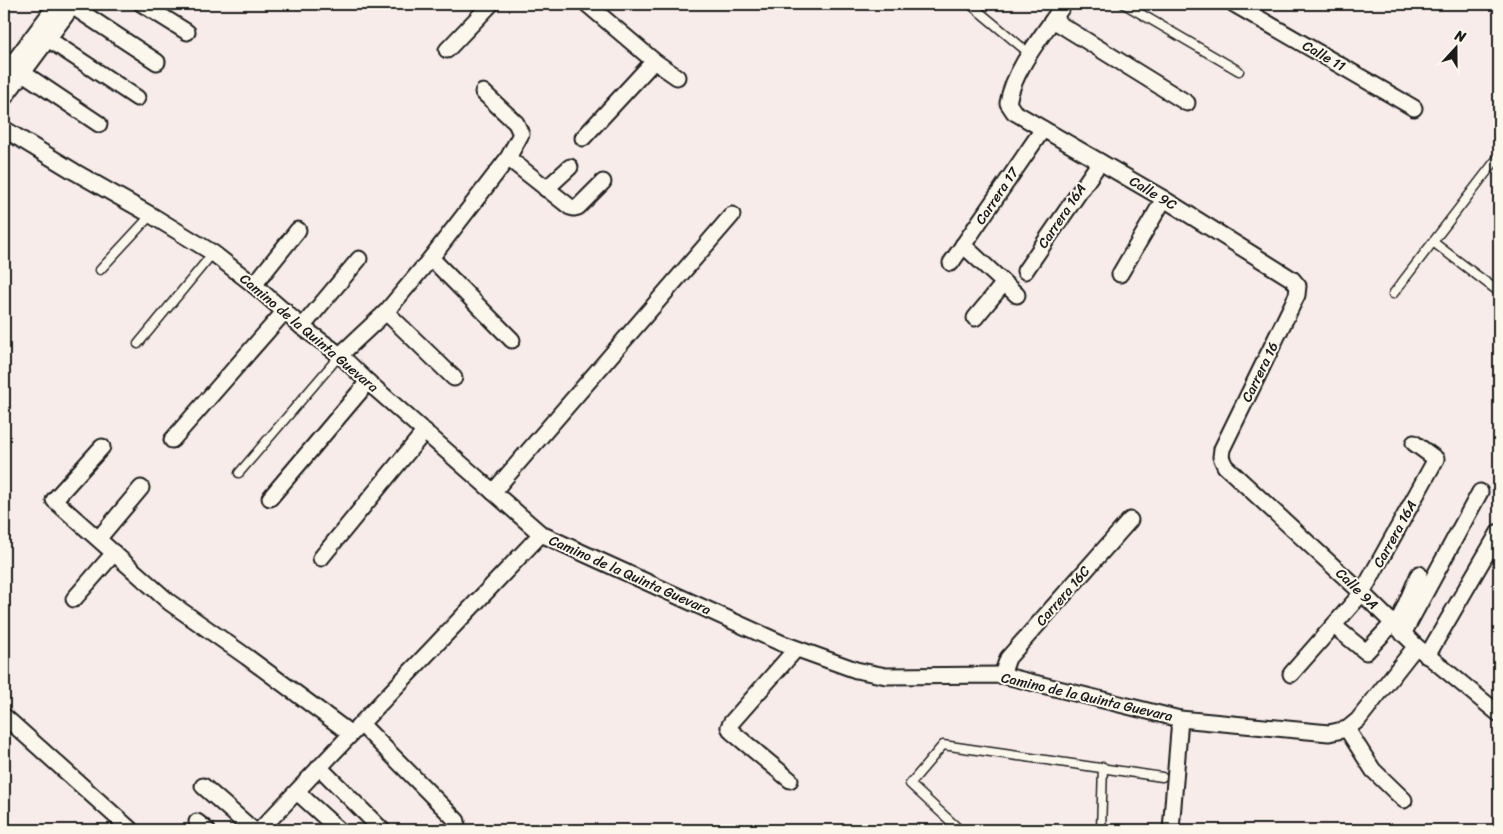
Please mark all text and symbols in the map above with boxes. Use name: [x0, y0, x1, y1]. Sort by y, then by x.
north arrow: [1430, 22, 1480, 72]
text: N: [1451, 23, 1470, 50]
street label: Calle 11: [1298, 34, 1350, 78]
street label: Carrera 17: [969, 161, 1026, 230]
street label: Calle 9C: [1124, 169, 1182, 217]
street label: Carrera 16A: [1031, 178, 1093, 254]
street label: Camino de la Quinta Guevara: [234, 267, 384, 399]
street label: Carrera 16: [1235, 337, 1285, 407]
street label: Carrera 16A: [1366, 496, 1424, 572]
street label: Camino de la Quinta Guevara: [545, 528, 715, 622]
street label: Carrera 16C: [1029, 560, 1097, 632]
street label: Calle 9A: [1329, 562, 1385, 616]
street label: Camino de la Quinta Guevara: [999, 665, 1175, 729]

